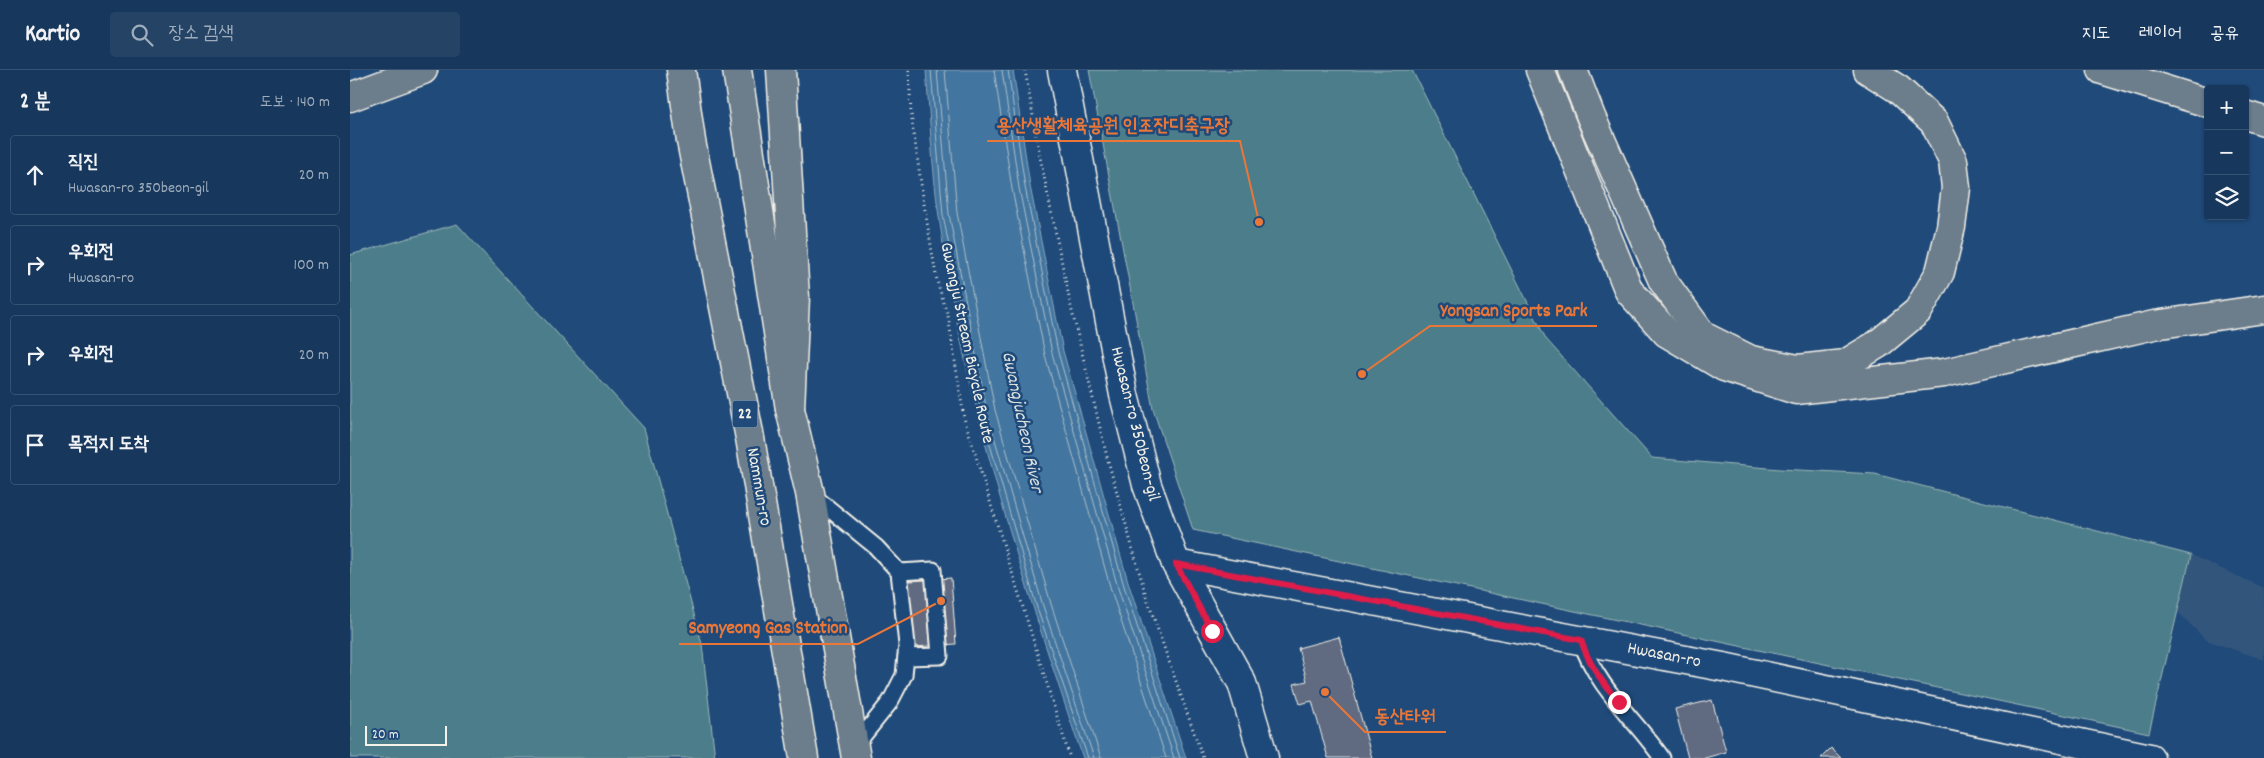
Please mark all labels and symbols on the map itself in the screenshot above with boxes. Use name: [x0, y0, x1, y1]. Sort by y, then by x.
callout: 용산생활체육공원 인조잔디축구장: [987, 107, 1240, 141]
text: 용산생활체육공원 인조잔디축구장: [996, 114, 1231, 141]
street label: Gwangju Stream Bicycle Route: [932, 240, 1000, 446]
callout: Yongsan Sports Park: [1430, 292, 1597, 326]
text: Yongsan Sports Park: [1440, 299, 1588, 326]
street label: Hwasan-ro 350beon-gil: [1103, 344, 1165, 505]
water label: Gwangjucheon River: [993, 349, 1050, 497]
road number: 22: [732, 400, 758, 428]
street label: Nammun-ro: [739, 446, 777, 528]
callout: Samyeong Gas Station: [679, 610, 858, 644]
text: Samyeong Gas Station: [688, 616, 848, 643]
route start: [1201, 620, 1224, 643]
street label: Hwasan-ro: [1625, 637, 1703, 675]
route end: [1608, 691, 1631, 714]
callout: 동산타워: [1365, 698, 1446, 732]
text: 동산타워: [1374, 705, 1436, 732]
scale bar: [365, 723, 448, 746]

